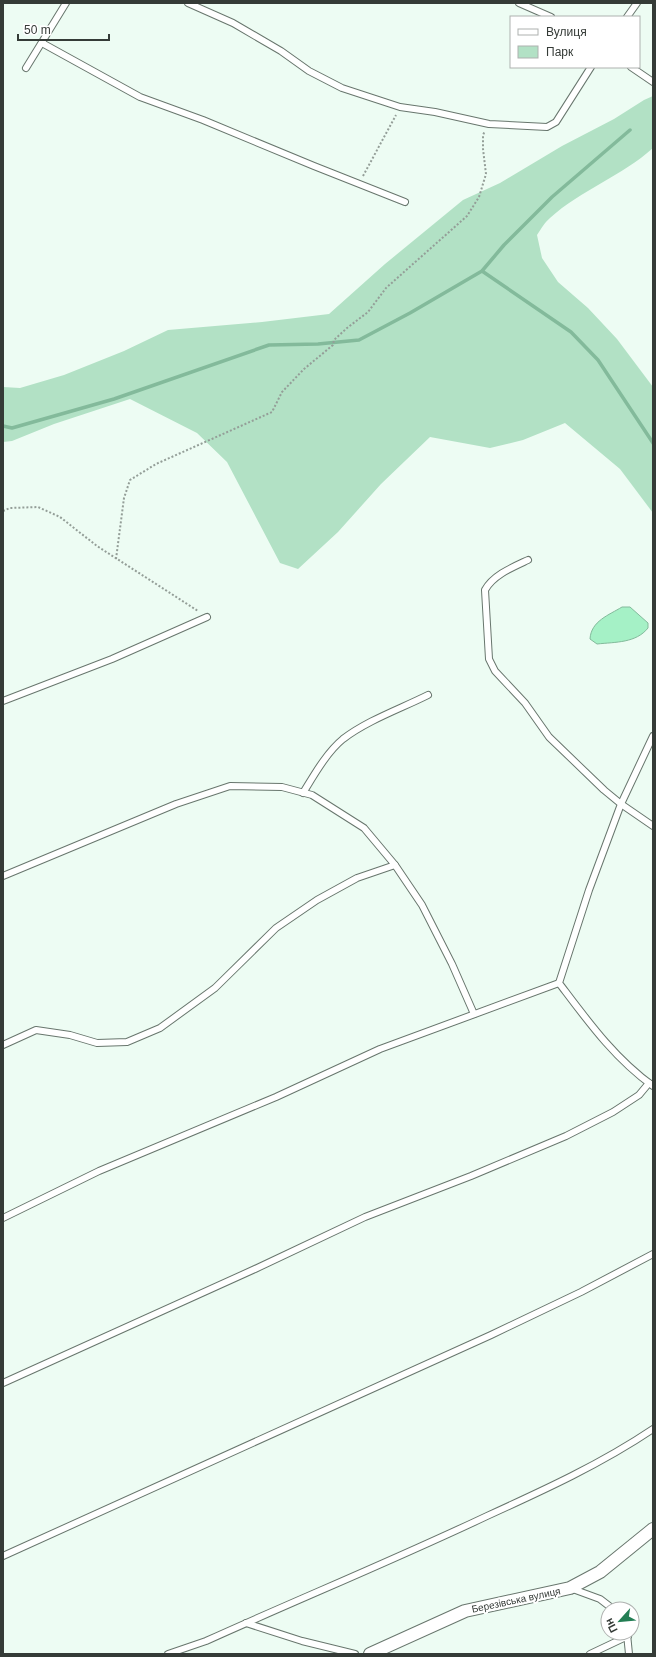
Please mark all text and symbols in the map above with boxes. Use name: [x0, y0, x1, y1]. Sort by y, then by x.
scale bar: [18, 16, 109, 42]
legend: [510, 16, 640, 68]
text: 50 m: [24, 23, 51, 37]
text: Вулиця: [546, 25, 587, 39]
text: Парк: [546, 45, 574, 59]
street label: Березівська вулиця: [471, 1585, 561, 1615]
north arrow: [600, 1601, 640, 1641]
text: Пн: [602, 1616, 620, 1635]

